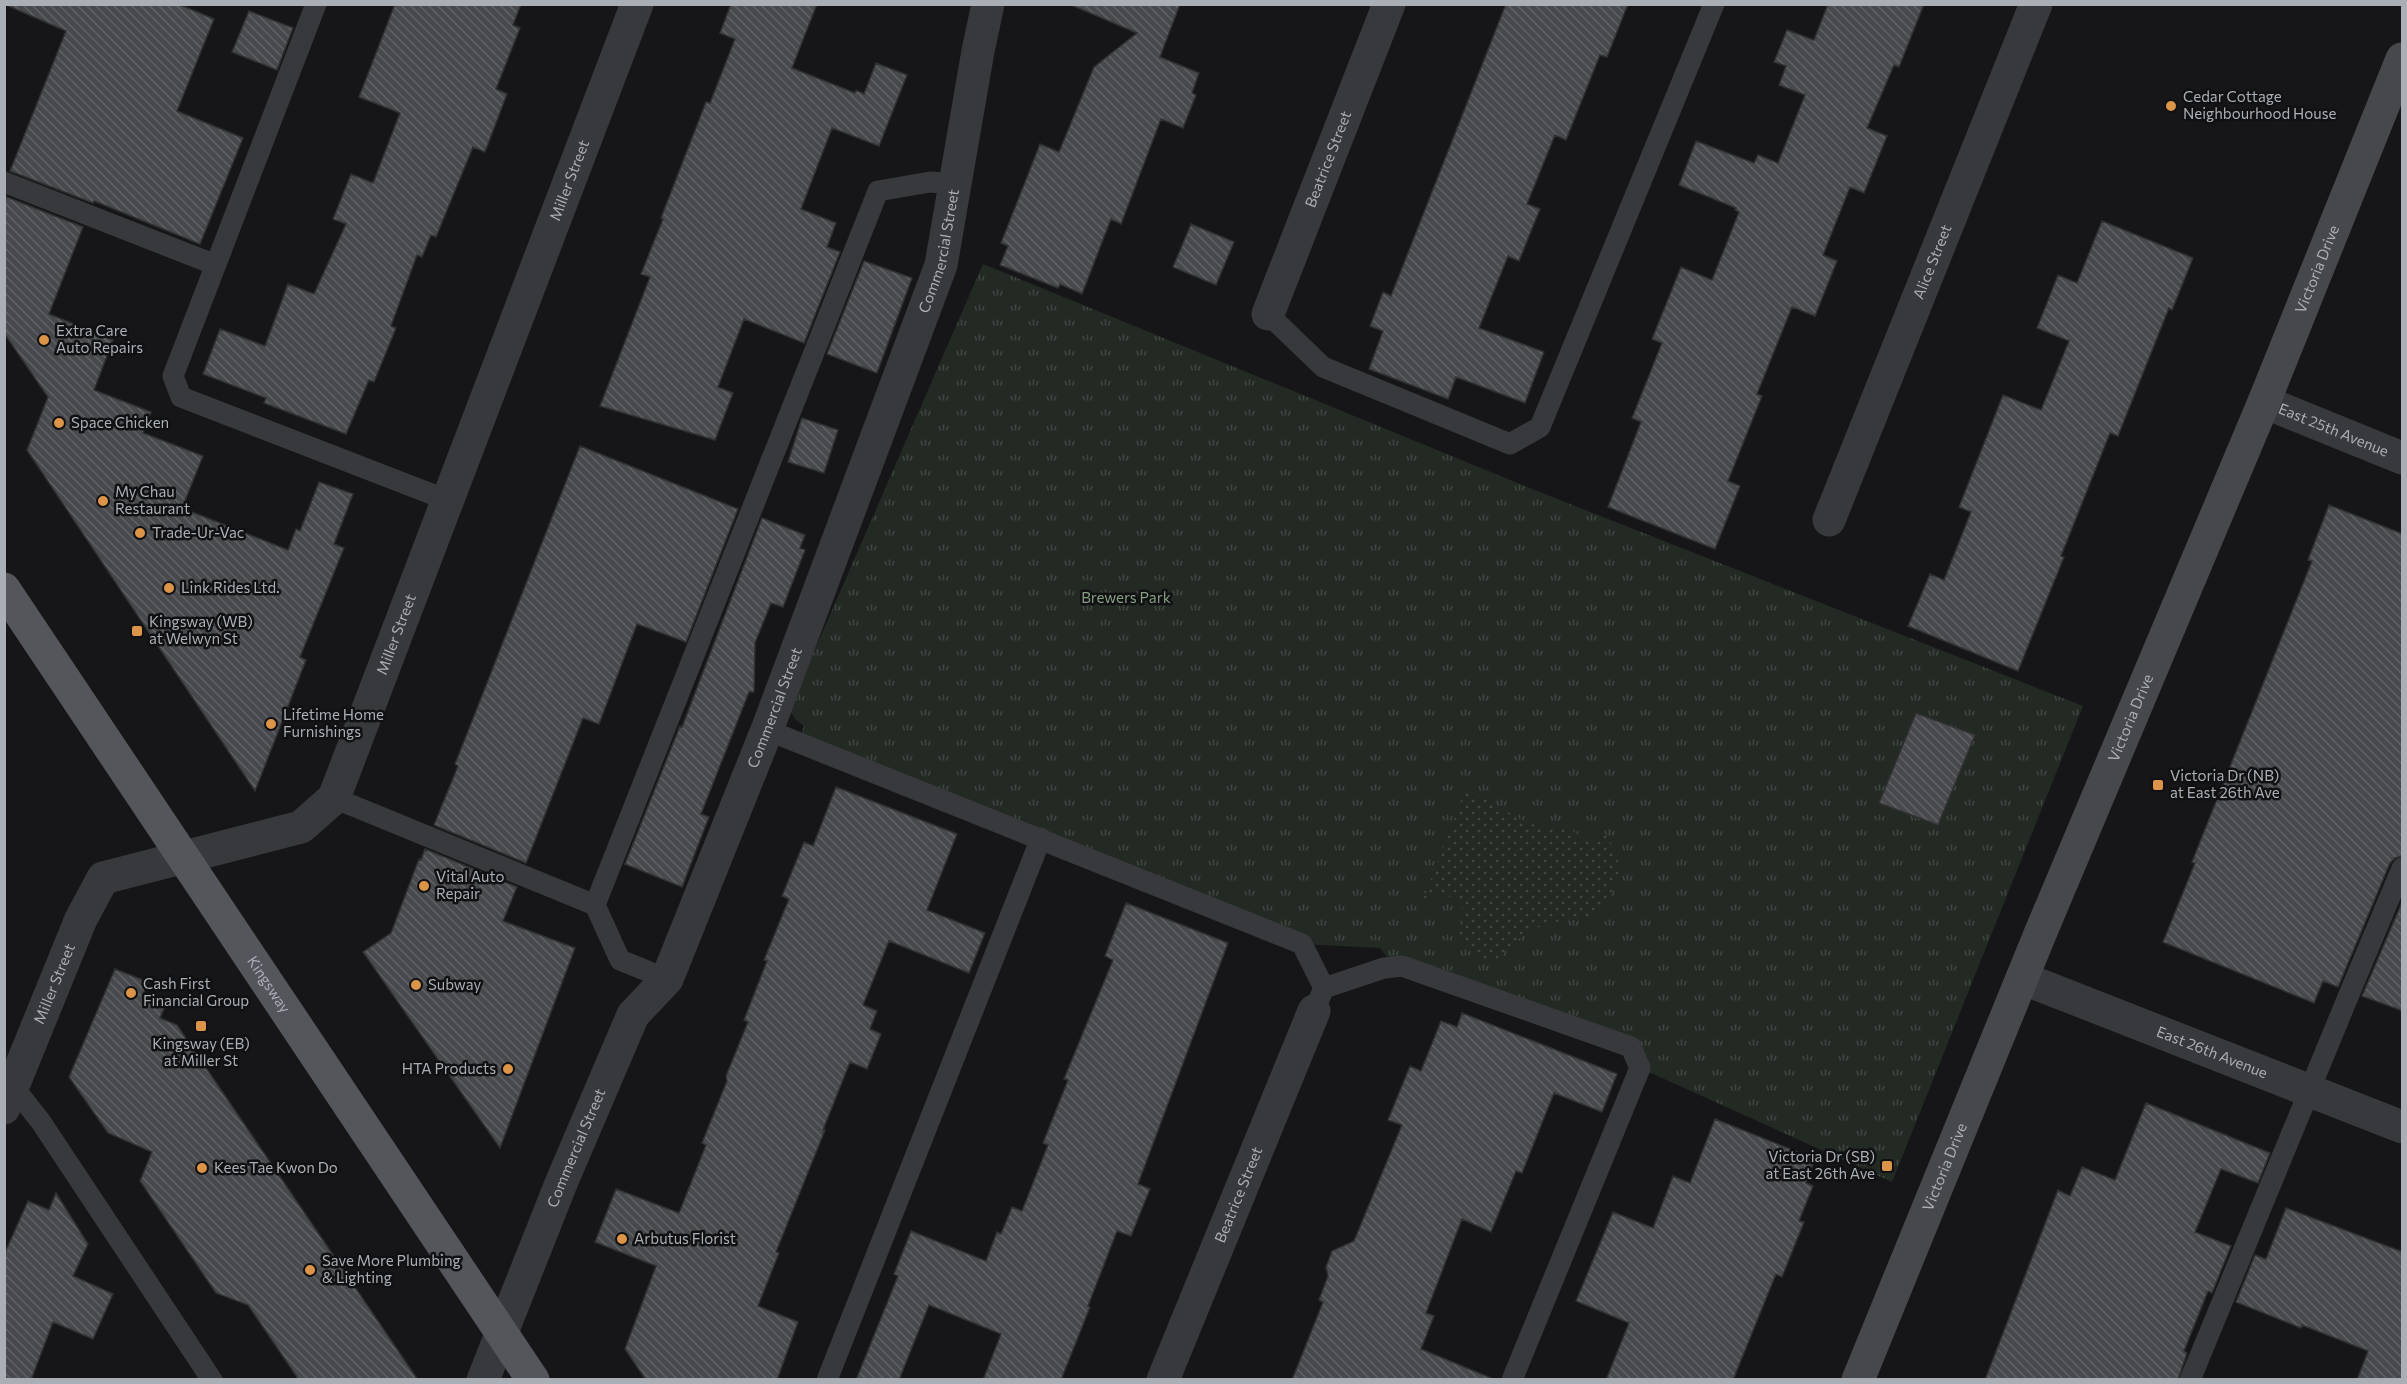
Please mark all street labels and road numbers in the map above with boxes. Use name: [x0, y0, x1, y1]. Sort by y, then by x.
street label: Beatrice Street: [1300, 108, 1354, 210]
street label: Miller Street: [545, 137, 592, 223]
street label: Commercial Street: [914, 188, 962, 315]
street label: Alice Street: [1909, 222, 1955, 301]
street label: Victoria Drive: [2291, 222, 2342, 316]
street label: East 25th Avenue: [2276, 399, 2392, 460]
street label: Miller Street: [372, 591, 419, 677]
street label: Commercial Street: [743, 645, 805, 770]
street label: Victoria Drive: [2104, 671, 2156, 764]
street label: Miller Street: [29, 941, 78, 1026]
street label: Kingsway: [244, 952, 295, 1016]
street label: East 26th Avenue: [2154, 1022, 2270, 1081]
street label: Commercial Street: [542, 1086, 609, 1210]
street label: Victoria Drive: [1918, 1120, 1970, 1213]
street label: Beatrice Street: [1210, 1144, 1265, 1245]

